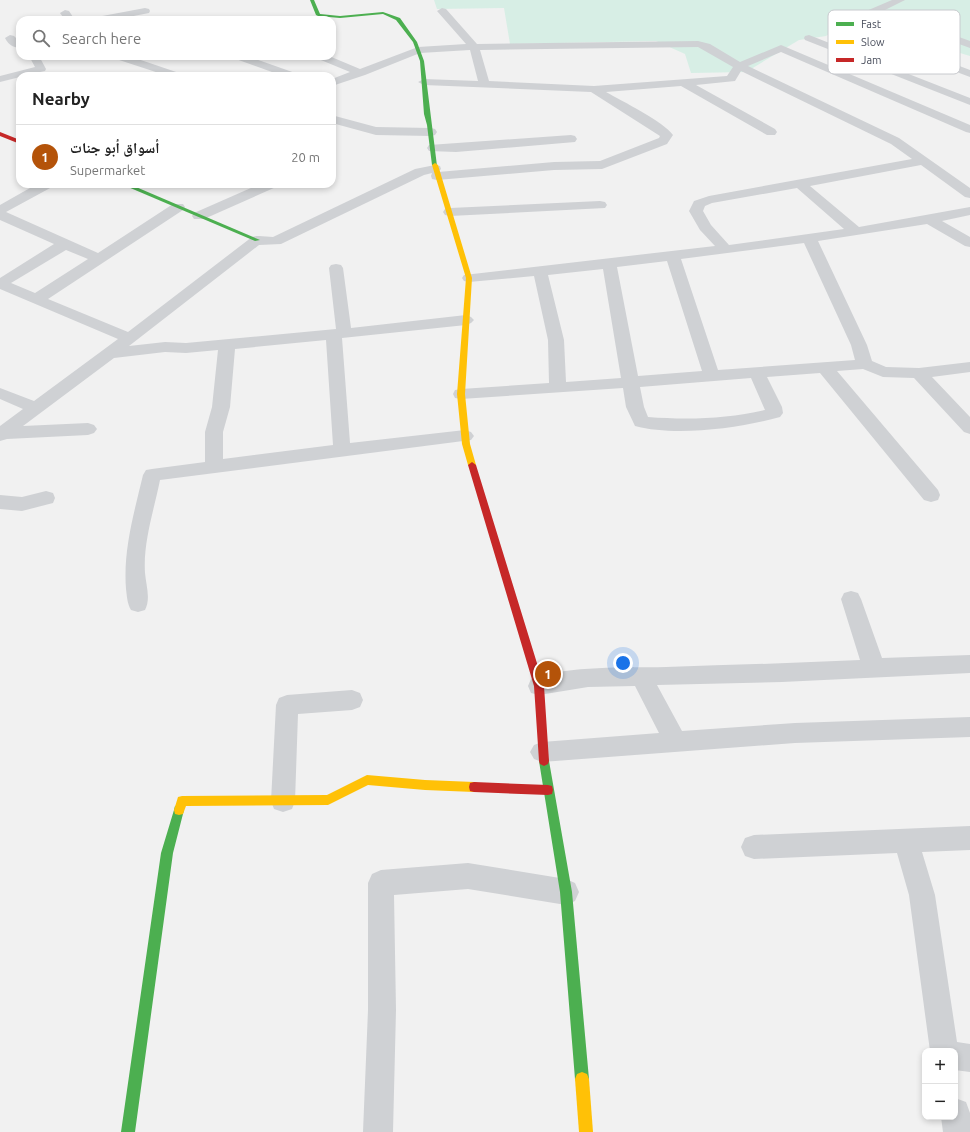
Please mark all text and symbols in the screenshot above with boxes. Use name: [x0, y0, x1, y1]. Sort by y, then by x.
legend: [828, 10, 960, 74]
search box: [16, 16, 336, 60]
text: Fast: [861, 18, 882, 30]
icon: search: [30, 27, 52, 49]
text: Search here: [62, 30, 141, 47]
text: Slow: [861, 36, 885, 48]
text: Jam: [861, 54, 882, 66]
text: Nearby: [32, 89, 90, 108]
text: أسواق أبو جنات: [70, 139, 159, 156]
text: 1: [41, 150, 49, 164]
text: 20 m: [291, 150, 320, 164]
text: Supermarket: [70, 163, 145, 177]
your location: [613, 653, 633, 673]
pin: 1: [535, 659, 561, 689]
map controls: [922, 1048, 958, 1120]
button: +: [922, 1048, 958, 1084]
button: −: [922, 1084, 958, 1120]

